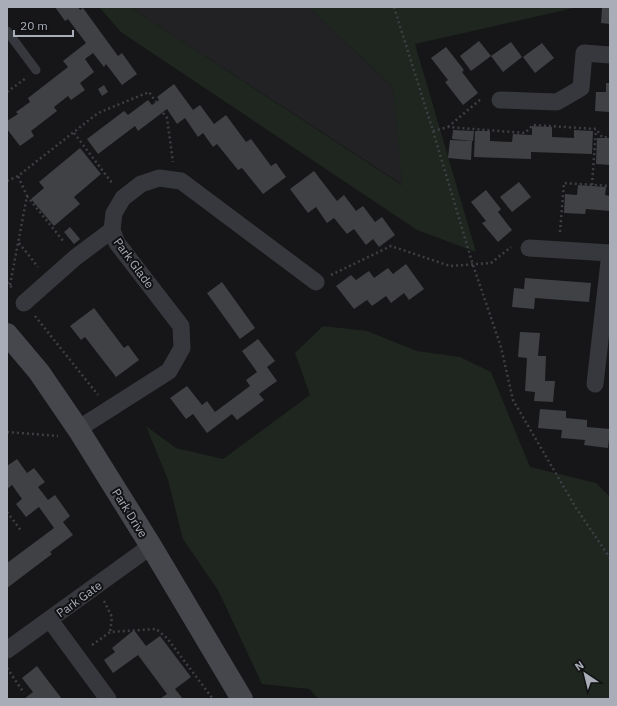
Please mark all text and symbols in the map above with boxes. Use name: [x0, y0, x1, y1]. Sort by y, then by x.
scale bar: [14, 12, 73, 38]
text: 20 m: [20, 18, 48, 33]
street label: Park Glade: [111, 235, 158, 291]
street label: Park Drive: [109, 486, 151, 541]
street label: Park Gate: [53, 577, 105, 621]
north arrow: [565, 654, 605, 694]
text: N: [572, 658, 587, 674]

